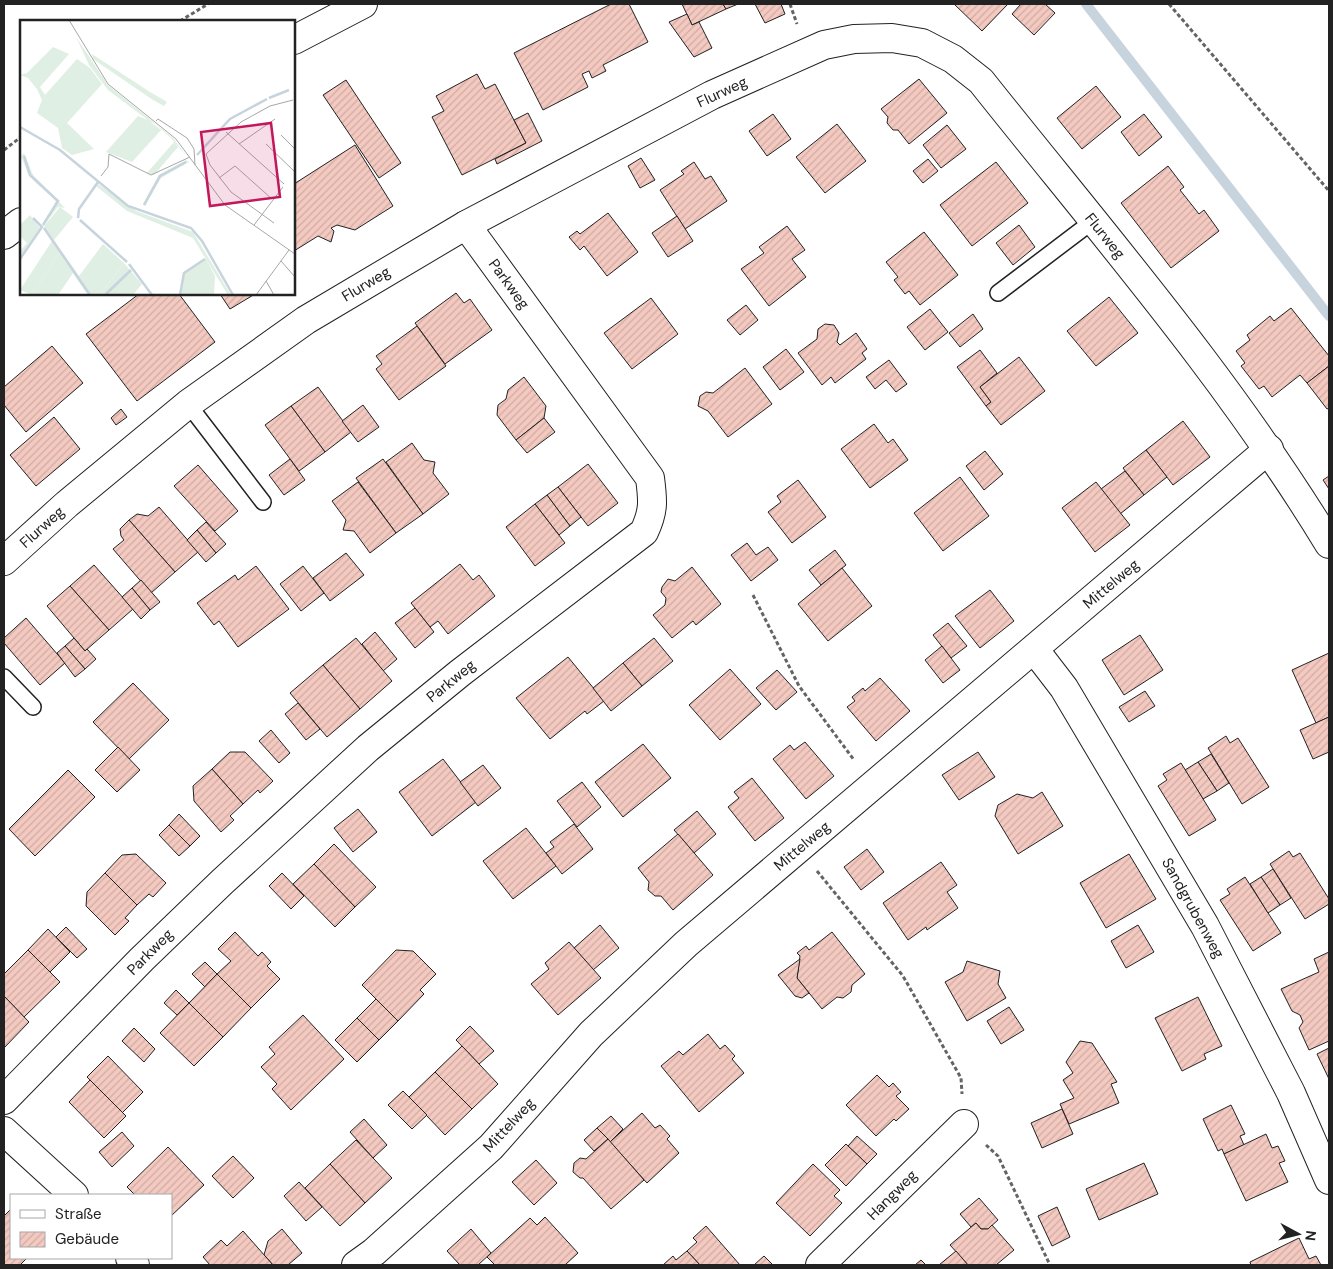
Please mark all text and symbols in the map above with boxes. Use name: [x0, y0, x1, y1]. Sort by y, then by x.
inset map: [20, 20, 295, 295]
street label: Flurweg: [694, 72, 750, 112]
street label: Flurweg: [1080, 209, 1130, 263]
street label: Parkweg: [484, 255, 534, 313]
street label: Flurweg: [338, 262, 394, 306]
street label: Flurweg: [15, 502, 69, 552]
street label: Mittelweg: [1079, 555, 1143, 613]
street label: Parkweg: [422, 655, 480, 707]
street label: Mittelweg: [770, 817, 834, 875]
street label: Sandgrubenweg: [1157, 854, 1229, 962]
street label: Parkweg: [123, 925, 177, 979]
street label: Mittelweg: [479, 1093, 539, 1157]
street label: Hangweg: [863, 1166, 921, 1224]
legend: [10, 1194, 172, 1259]
text: Straße: [55, 1204, 102, 1224]
north arrow: [1273, 1209, 1323, 1259]
text: Gebäude: [55, 1229, 119, 1249]
text: N: [1301, 1229, 1320, 1242]

